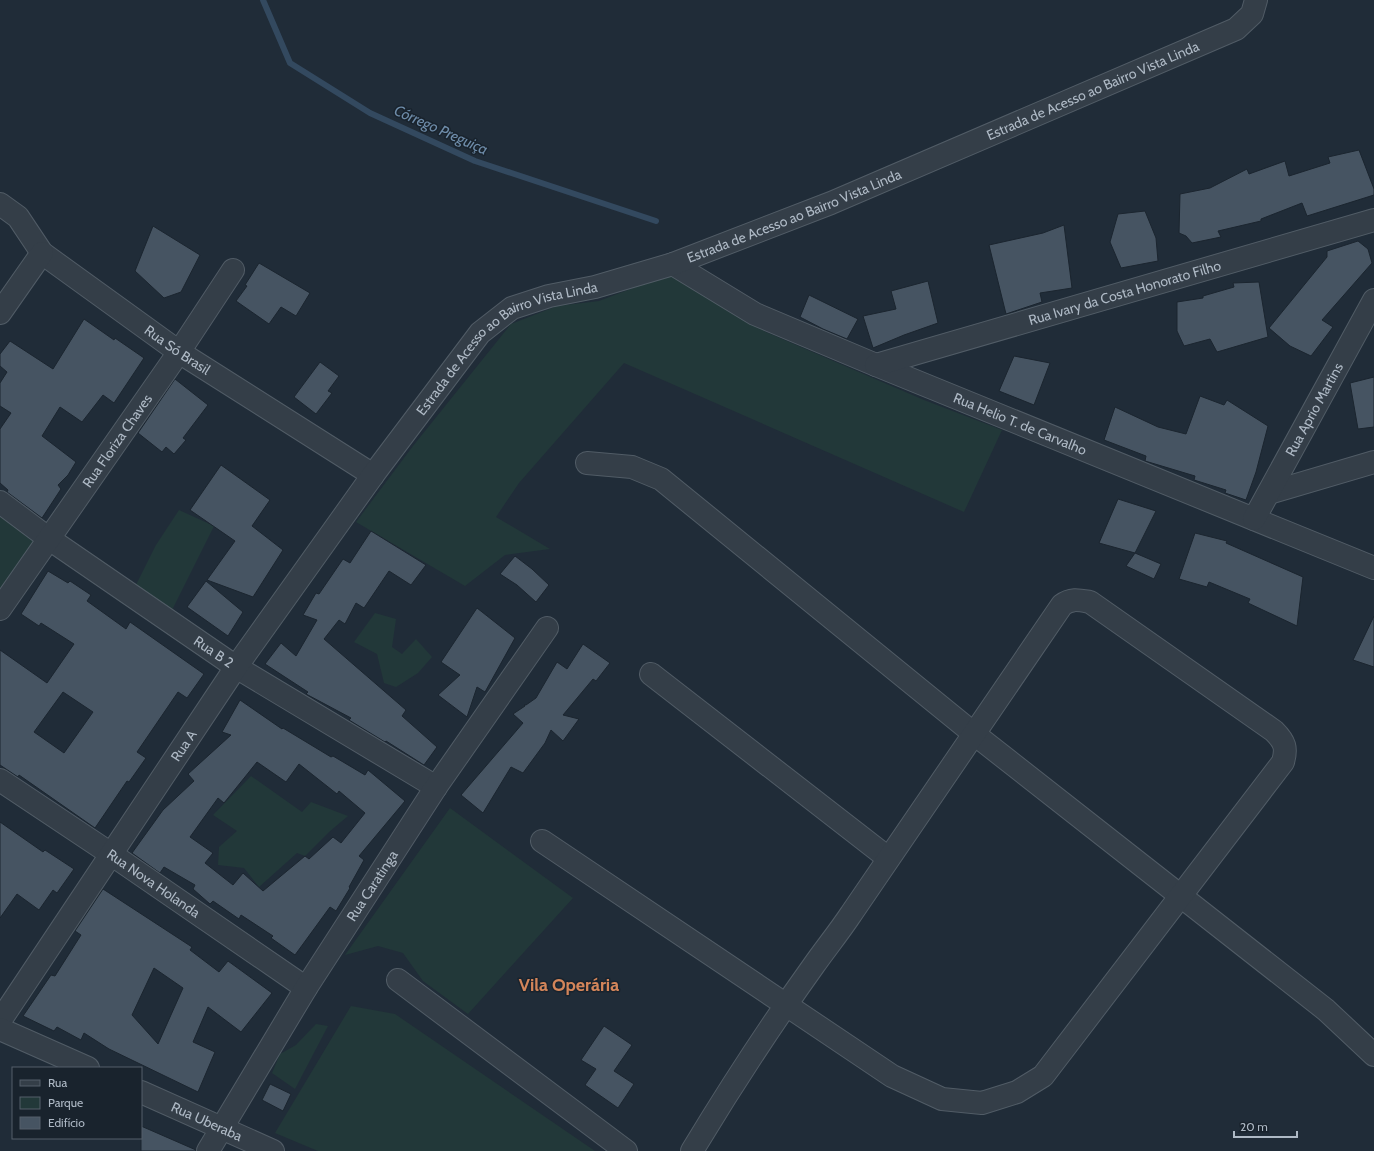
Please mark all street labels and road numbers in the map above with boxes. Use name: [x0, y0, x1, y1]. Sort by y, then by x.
street label: Estrada de Acesso ao Bairro Vista Linda: [984, 37, 1202, 144]
street label: Estrada de Acesso ao Bairro Vista Linda: [684, 165, 904, 267]
street label: Rua Ivary da Costa Honorato Filho: [1026, 256, 1223, 329]
street label: Estrada de Acesso ao Bairro Vista Linda: [412, 278, 599, 419]
street label: Rua Só Brasil: [141, 321, 214, 379]
street label: Rua Aprio Martins: [1281, 359, 1347, 459]
street label: Rua Helio T. de Carvalho: [951, 389, 1090, 459]
street label: Rua Floriza Chaves: [78, 390, 156, 491]
street label: Rua B 2: [190, 632, 237, 672]
street label: Rua A: [167, 726, 201, 765]
street label: Rua Nova Holanda: [103, 845, 204, 922]
street label: Rua Caratinga: [343, 847, 402, 925]
street label: Rua Uberaba: [168, 1098, 245, 1145]

